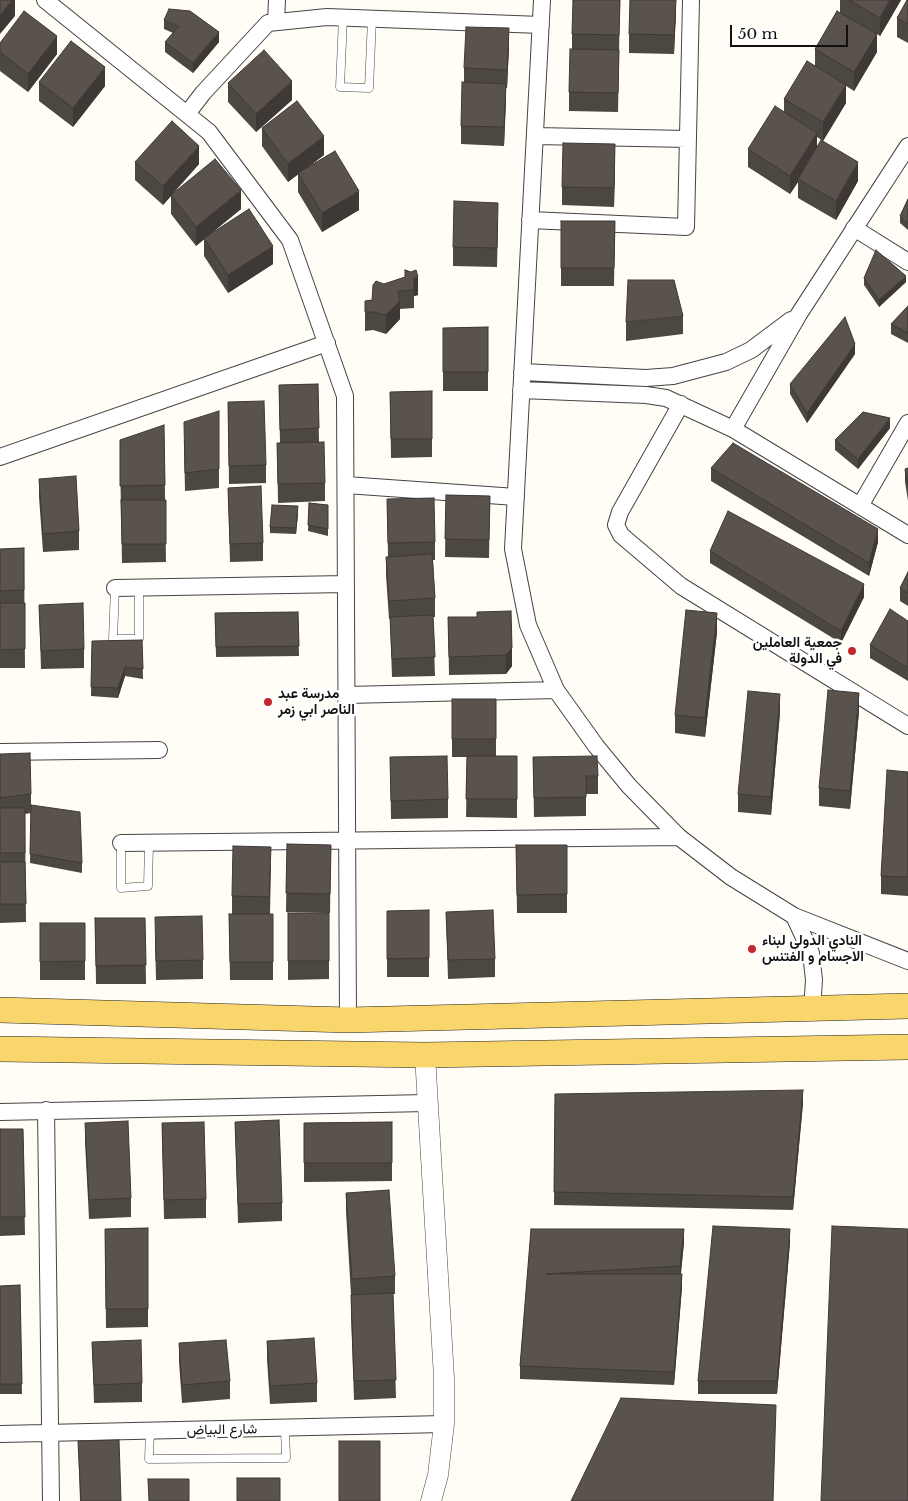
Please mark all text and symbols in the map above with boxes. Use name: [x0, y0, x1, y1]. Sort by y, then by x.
scale bar: [733, 15, 850, 47]
text: 50 m: [738, 24, 778, 43]
place label: جمعية العاملين في الدولة: [753, 635, 842, 668]
marker: جمعية العاملين في الدولة: [846, 645, 858, 657]
place label: مدرسة عبد الناصر ابي زمر: [278, 686, 355, 719]
marker: مدرسة عبد الناصر ابي زمر: [262, 696, 274, 708]
place label: النادي الدولي لبناء الاجسام و الفتنس: [762, 933, 864, 966]
marker: النادي الدولي لبناء الاجسام و الفتنس: [746, 943, 758, 955]
street label: شارع البياض: [187, 1421, 257, 1439]

